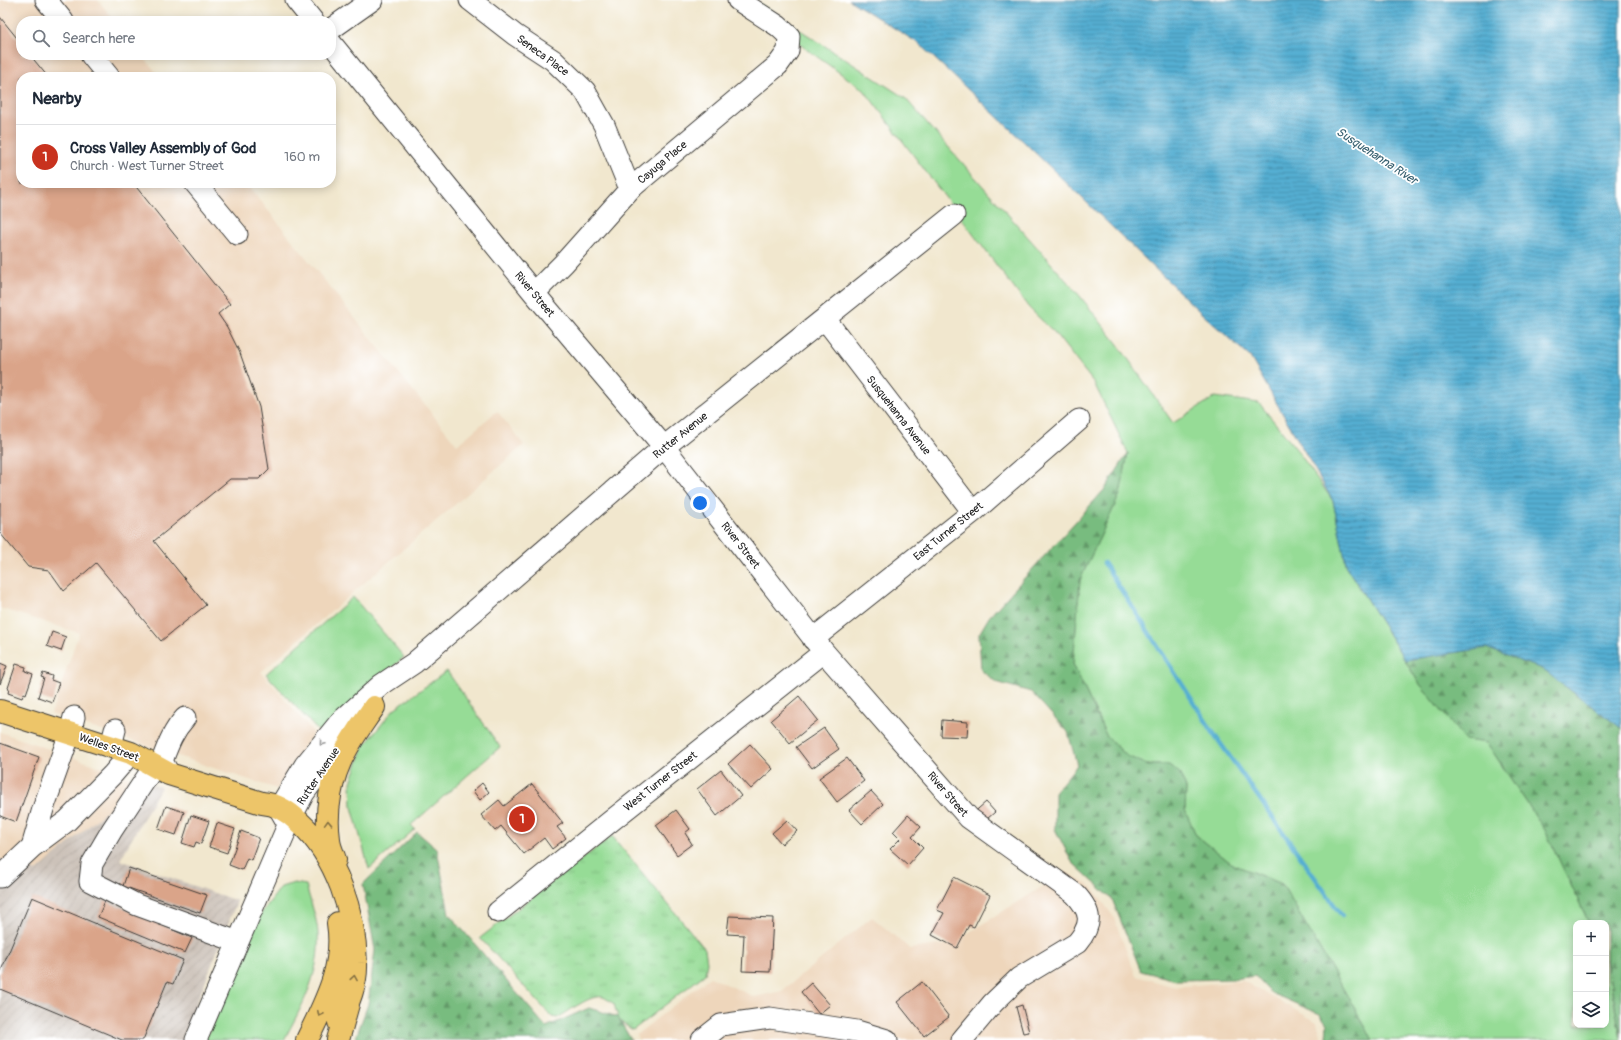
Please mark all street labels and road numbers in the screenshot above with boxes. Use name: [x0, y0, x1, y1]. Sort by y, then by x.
street label: Seneca Place: [514, 32, 572, 79]
street label: Cayuga Place: [635, 138, 690, 187]
street label: River Street: [512, 269, 558, 320]
street label: Susquehanna Avenue: [864, 373, 934, 458]
street label: Rutter Avenue: [650, 409, 711, 461]
street label: East Turner Street: [911, 499, 986, 563]
street label: River Street: [718, 520, 763, 571]
street label: Welles Street: [77, 731, 141, 764]
street label: Rutter Avenue: [294, 745, 343, 807]
street label: West Turner Street: [621, 748, 700, 814]
street label: River Street: [925, 769, 971, 820]

